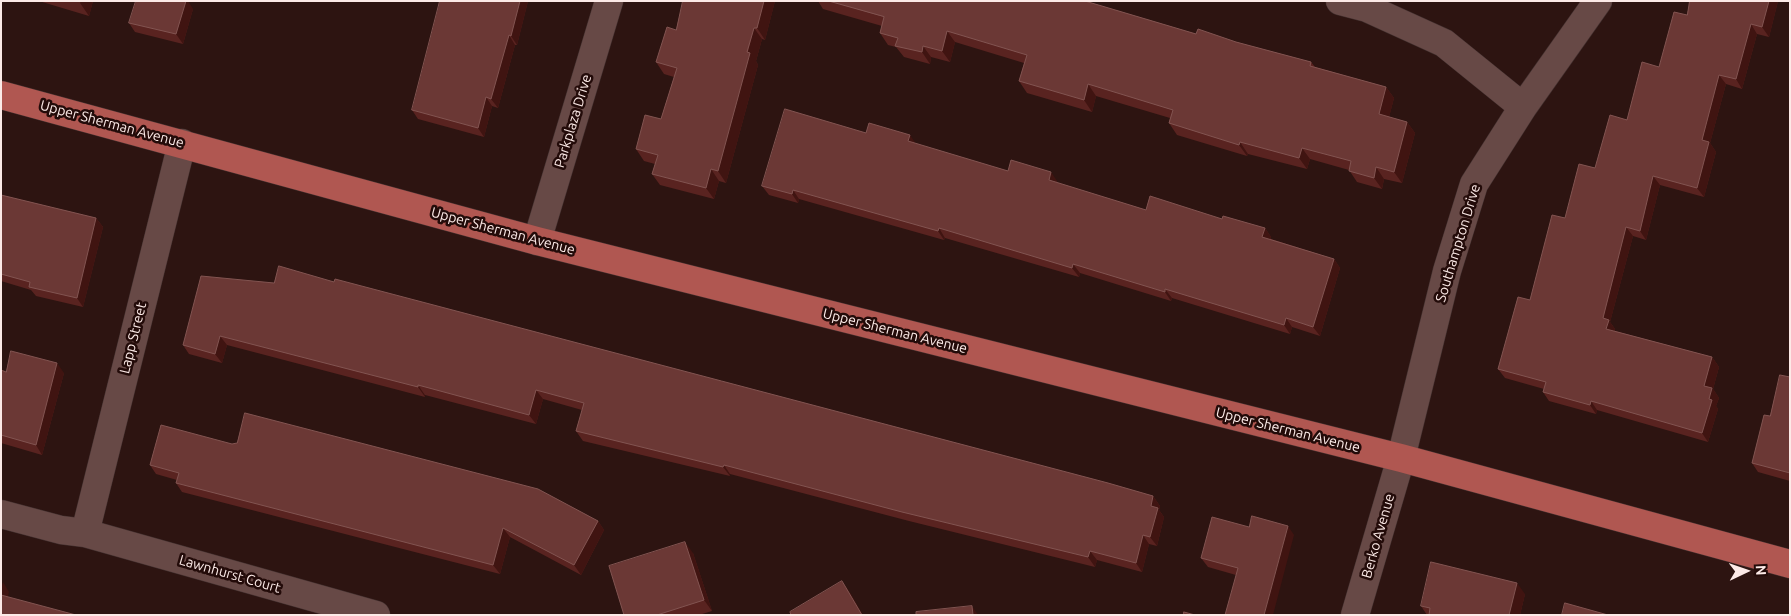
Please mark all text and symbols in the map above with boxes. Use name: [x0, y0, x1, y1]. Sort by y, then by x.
street label: Parkplaza Drive: [551, 72, 595, 170]
street label: Upper Sherman Avenue: [38, 97, 186, 151]
street label: Southampton Drive: [1432, 182, 1484, 304]
street label: Upper Sherman Avenue: [429, 204, 577, 258]
street label: Lapp Street: [116, 301, 150, 375]
street label: Upper Sherman Avenue: [821, 305, 969, 357]
street label: Upper Sherman Avenue: [1214, 404, 1362, 456]
street label: Berko Avenue: [1358, 492, 1398, 580]
north arrow: [1721, 546, 1771, 596]
street label: Lawnhurst Court: [177, 551, 283, 597]
text: N: [1753, 565, 1769, 576]

